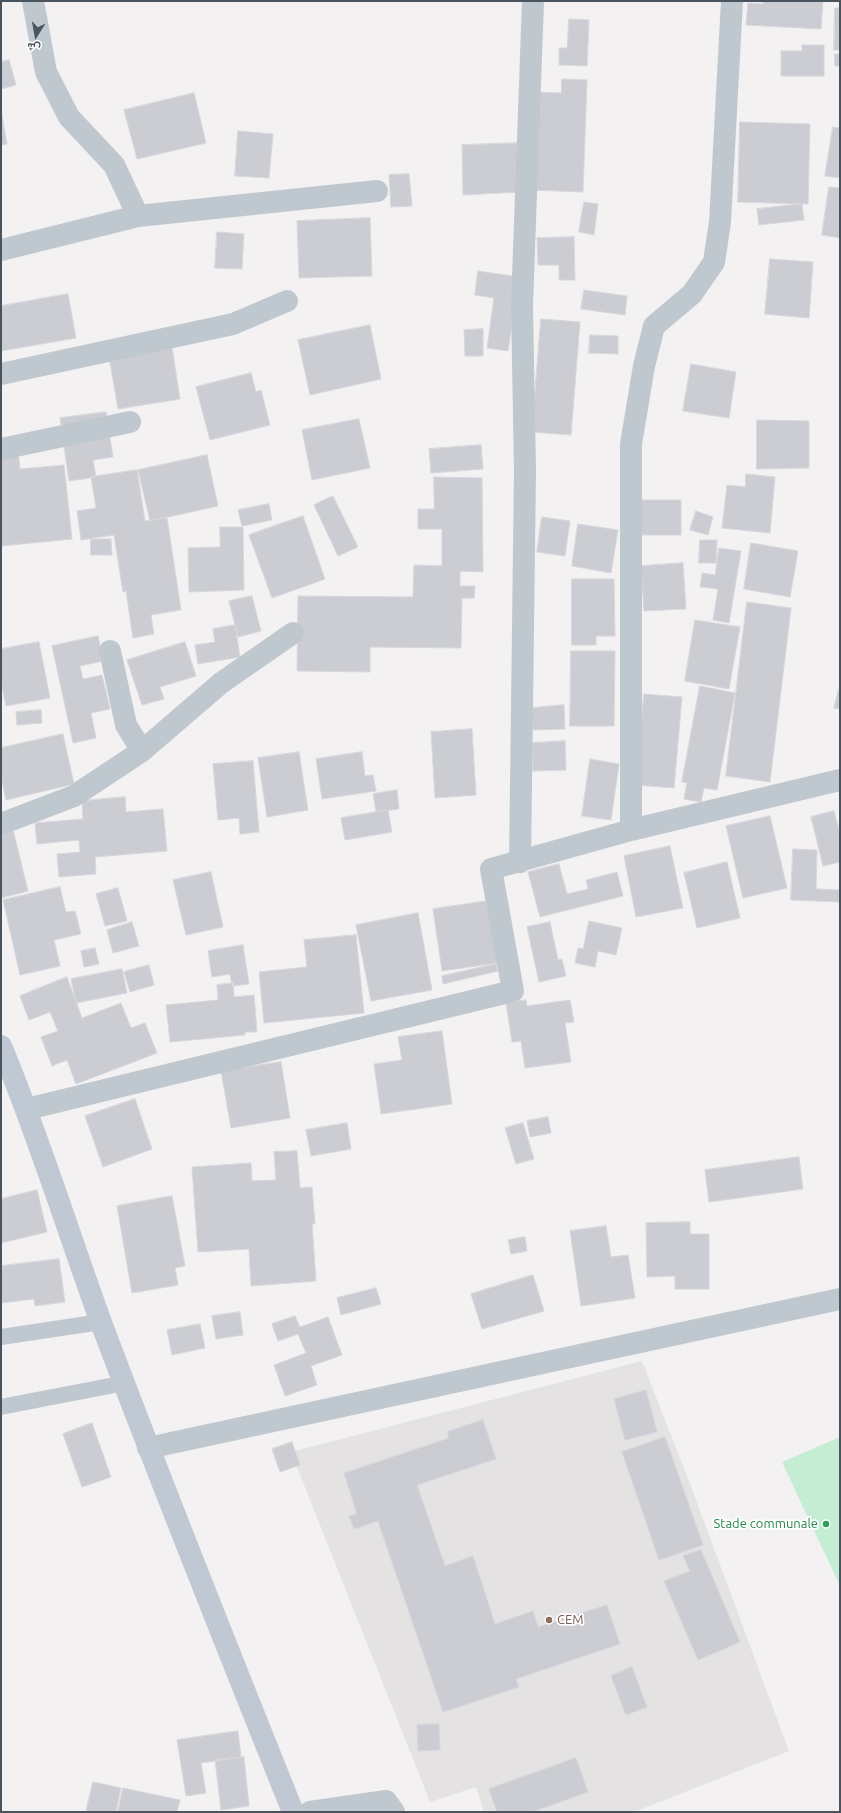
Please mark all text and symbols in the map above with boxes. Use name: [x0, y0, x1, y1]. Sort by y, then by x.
north arrow: [16, 16, 56, 56]
text: ش: [26, 41, 41, 55]
place label: Stade communale: [714, 1516, 818, 1532]
marker: Stade communale: [821, 1519, 831, 1529]
place label: CEM: [557, 1612, 584, 1628]
marker: CEM: [544, 1615, 554, 1625]

